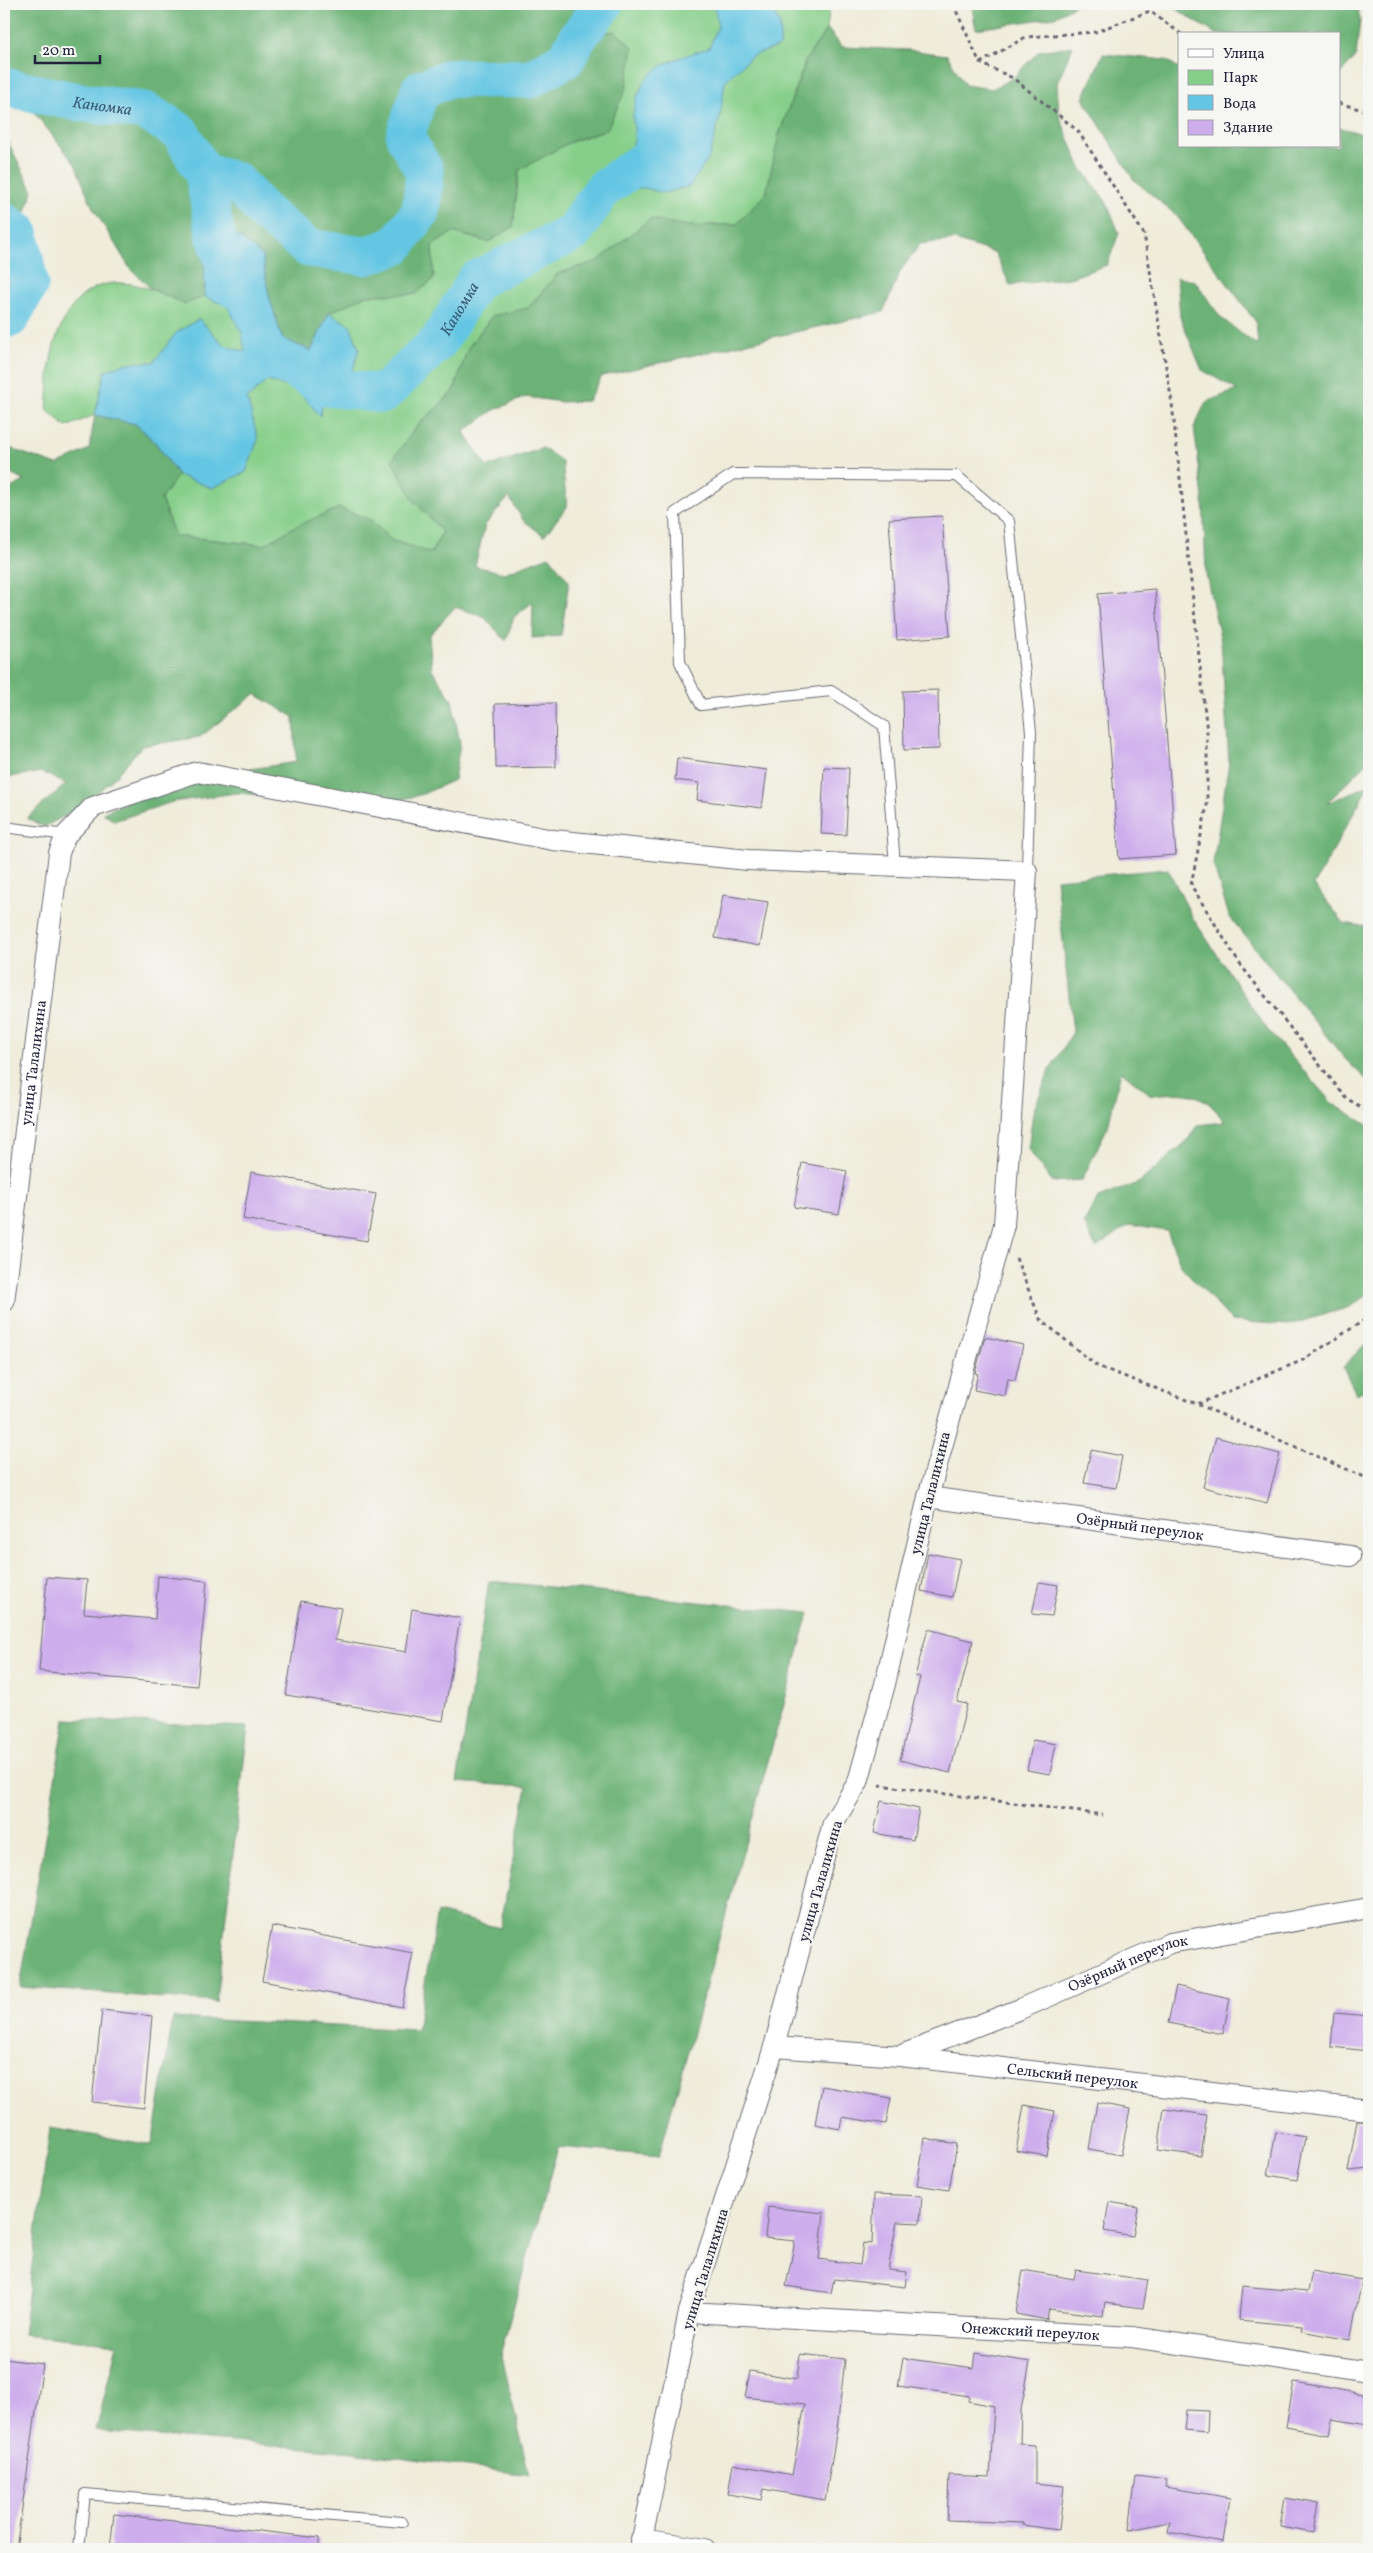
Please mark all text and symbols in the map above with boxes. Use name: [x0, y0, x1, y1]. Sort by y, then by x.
scale bar: [35, 32, 100, 64]
legend: [1178, 32, 1340, 148]
text: 20 m: [42, 41, 75, 62]
text: Улица: [1223, 44, 1265, 65]
text: Парк: [1223, 68, 1258, 89]
water label: Каномка: [70, 92, 133, 122]
text: Вода: [1223, 94, 1256, 115]
text: Здание: [1223, 118, 1273, 139]
water label: Каномка: [436, 278, 485, 341]
street label: улица Талалихина: [17, 999, 53, 1127]
street label: улица Талалихина: [906, 1430, 957, 1557]
street label: Озёрный переулок: [1075, 1509, 1205, 1547]
street label: улица Талалихина: [794, 1818, 849, 1945]
street label: Озёрный переулок: [1065, 1931, 1190, 1998]
street label: Сельский переулок: [1006, 2059, 1139, 2095]
street label: улица Талалихина: [678, 2206, 735, 2333]
street label: Онежский переулок: [961, 2318, 1100, 2347]

